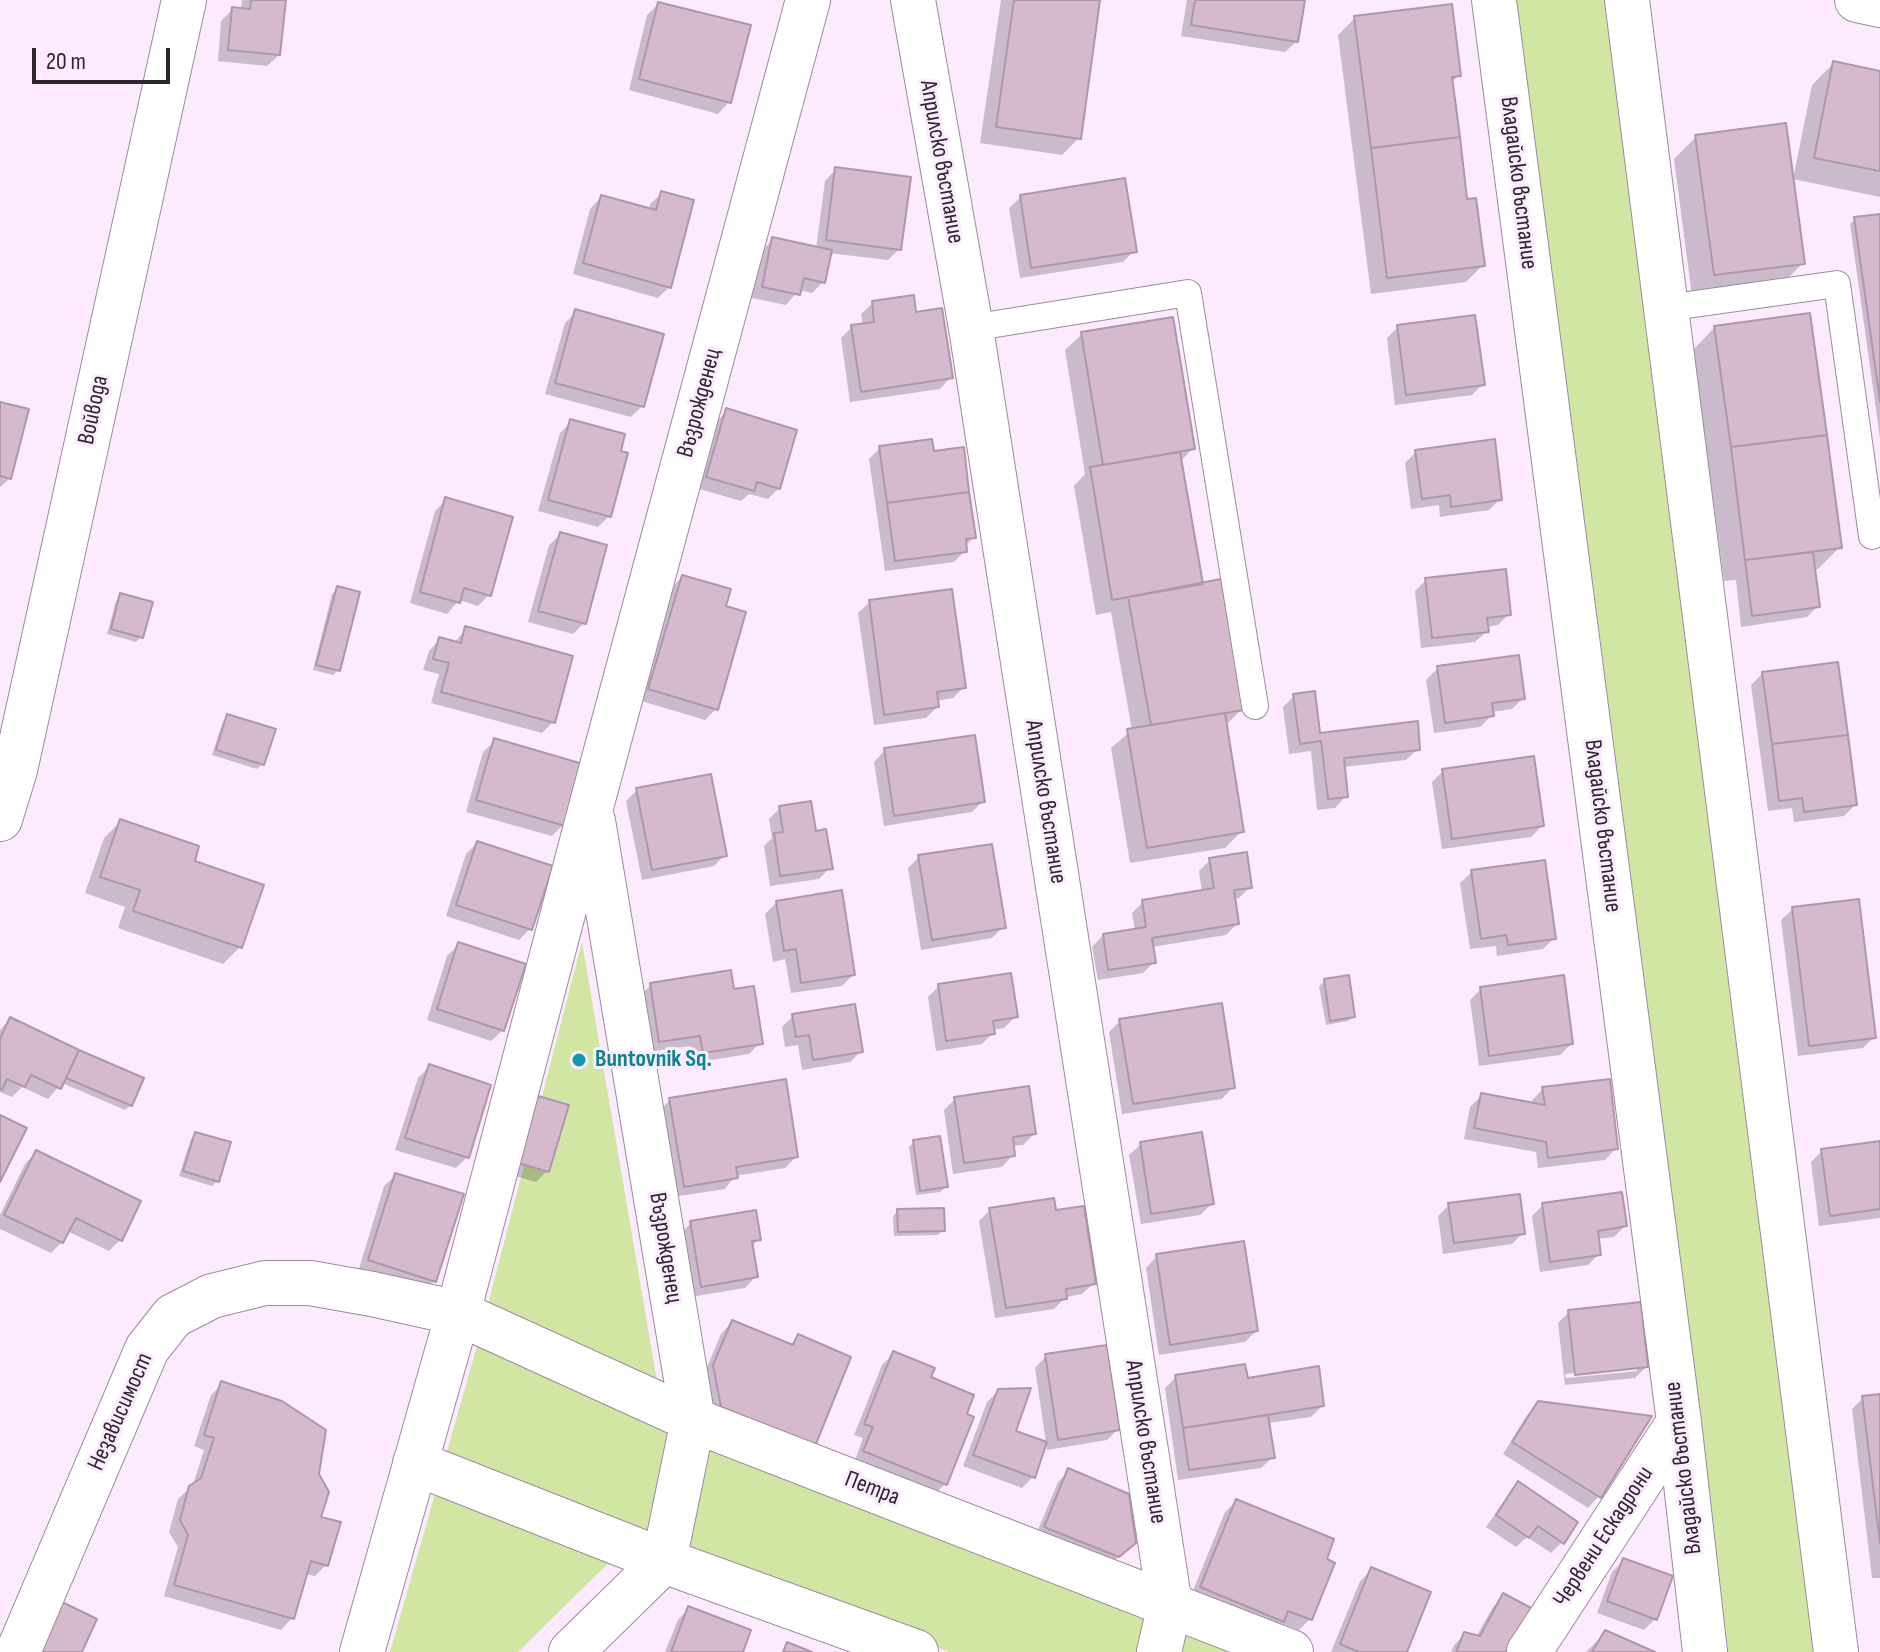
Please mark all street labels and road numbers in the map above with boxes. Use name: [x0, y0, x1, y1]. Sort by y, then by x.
street label: Априлско въстание: [912, 78, 970, 246]
street label: Владайско въстание: [1493, 95, 1543, 271]
street label: Възрожденец: [672, 345, 728, 461]
street label: Войвода: [73, 373, 115, 447]
street label: Априлско въстание: [1018, 718, 1072, 886]
street label: Владайско въстание: [1577, 738, 1627, 914]
street label: Възрожденец: [642, 1191, 688, 1305]
street label: Независимост: [82, 1349, 160, 1475]
street label: Априлско въстание: [1118, 1358, 1172, 1526]
street label: Владайско въстание: [1659, 1380, 1709, 1556]
street label: Червени Ескадрони: [1548, 1461, 1660, 1613]
street label: Петра: [841, 1465, 903, 1513]

